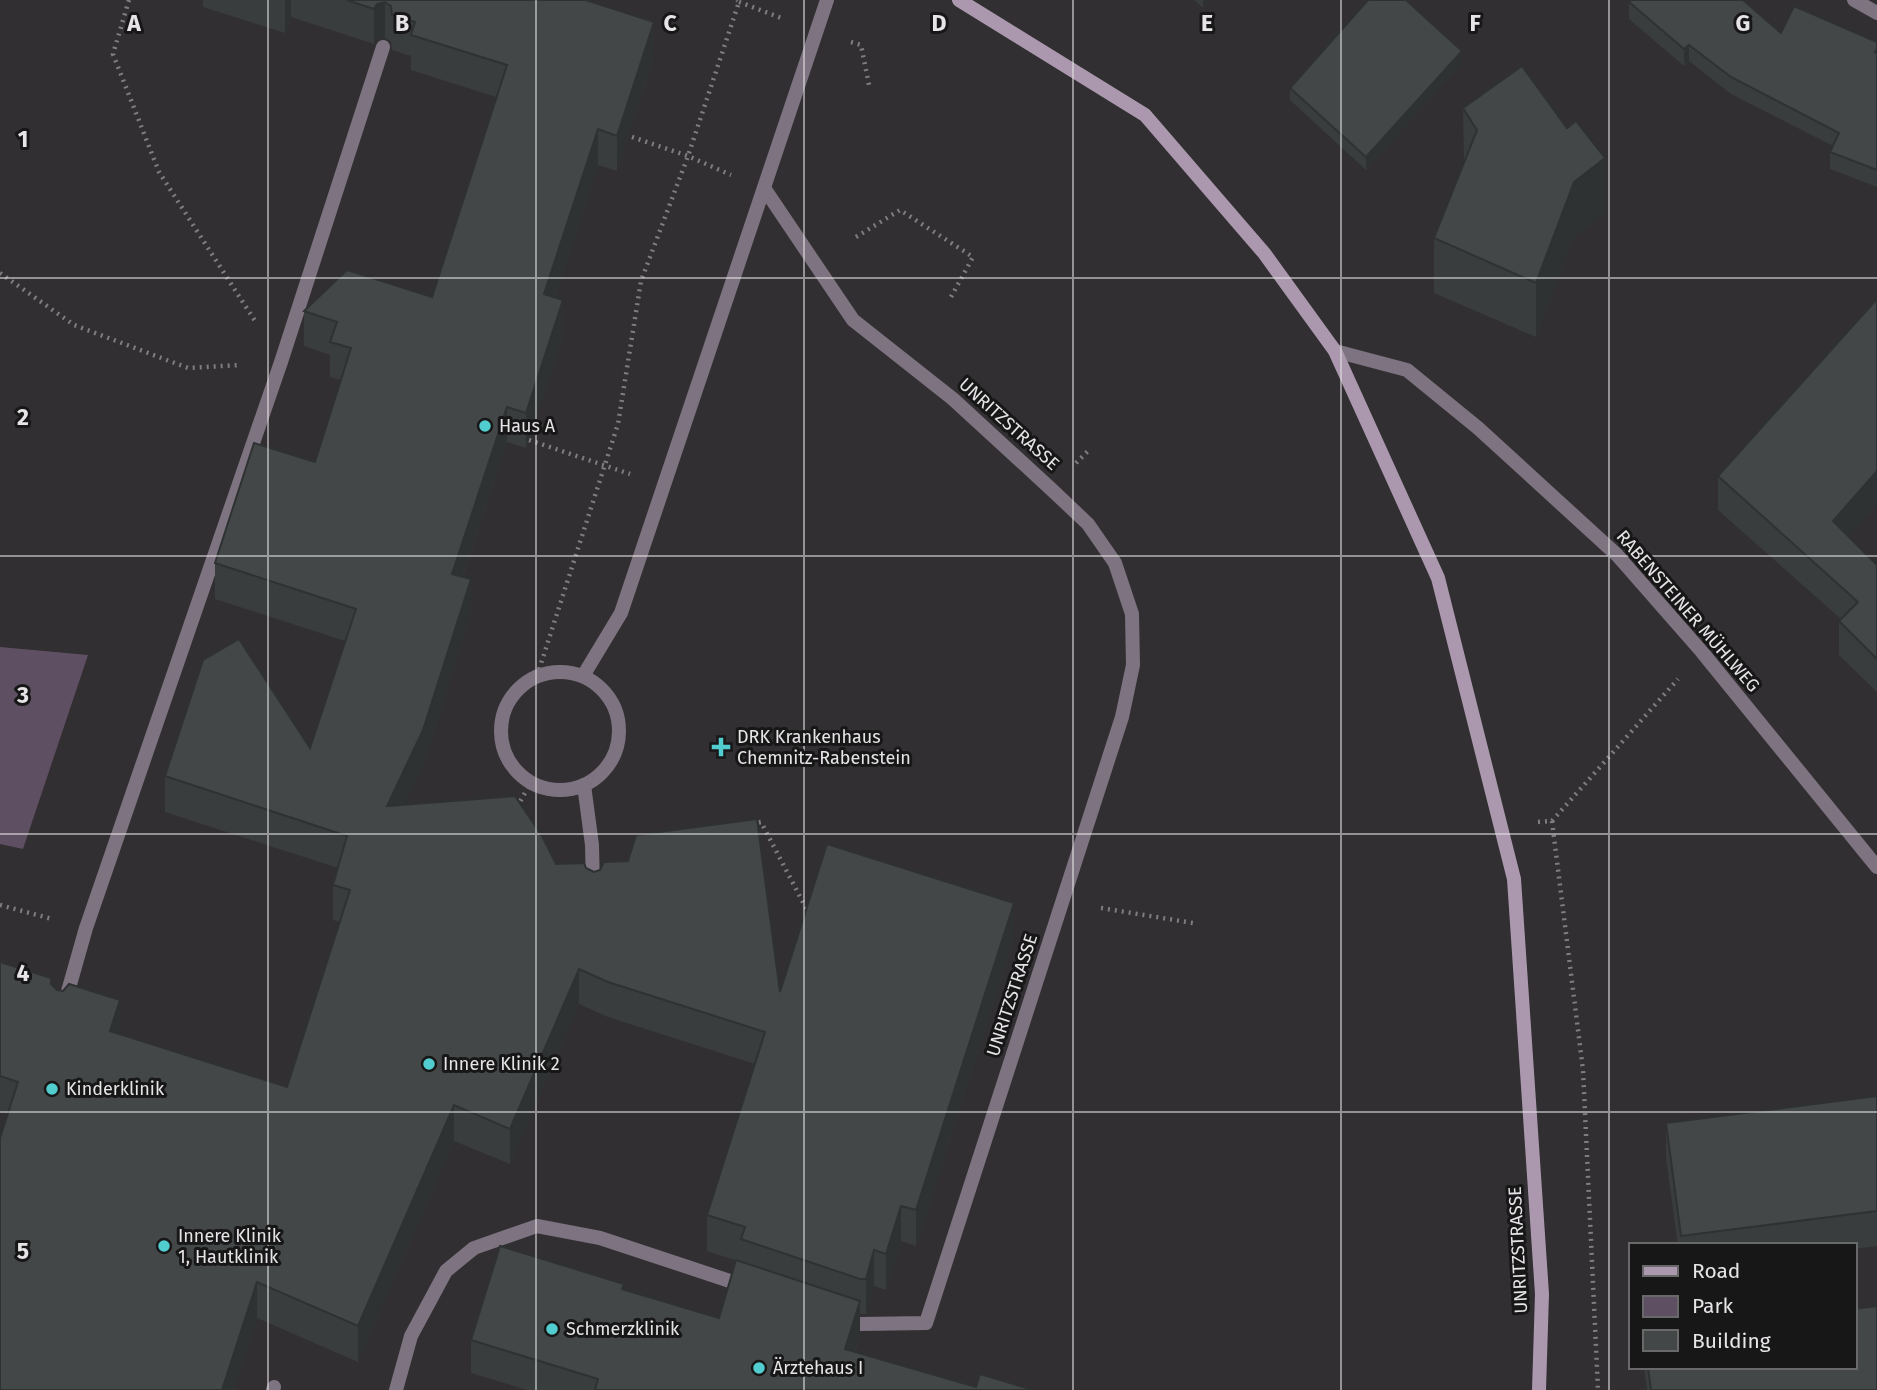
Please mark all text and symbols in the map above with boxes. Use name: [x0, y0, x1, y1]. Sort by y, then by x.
text: A: [126, 9, 141, 37]
text: B: [395, 9, 409, 37]
text: C: [663, 9, 677, 37]
text: D: [932, 9, 947, 37]
text: E: [1201, 9, 1213, 37]
text: F: [1469, 9, 1481, 37]
text: G: [1736, 9, 1750, 37]
text: 1: [18, 125, 28, 153]
street label: UNRITZSTRASSE: [954, 373, 1064, 475]
text: 2: [17, 403, 29, 431]
place label: Haus A: [499, 415, 556, 437]
marker: Haus A: [477, 418, 493, 434]
street label: RABENSTEINER MÜHLWEG: [1612, 526, 1764, 696]
text: 3: [16, 681, 29, 709]
place label: DRK Krankenhaus Chemnitz-Rabenstein: [737, 726, 911, 769]
marker: DRK Krankenhaus Chemnitz-Rabenstein: [711, 737, 731, 757]
street label: UNRITZSTRASSE: [982, 931, 1042, 1059]
text: 4: [17, 959, 30, 987]
place label: Innere Klinik 2: [443, 1053, 560, 1075]
marker: Innere Klinik 2: [421, 1056, 437, 1072]
place label: Kinderklinik: [66, 1078, 165, 1100]
marker: Kinderklinik: [44, 1081, 60, 1097]
street label: UNRITZSTRASSE: [1504, 1186, 1532, 1314]
place label: Innere Klinik 1, Hautklinik: [178, 1225, 282, 1268]
text: 5: [17, 1237, 29, 1265]
marker: Innere Klinik 1, Hautklinik: [156, 1238, 172, 1254]
legend: [1629, 1243, 1856, 1369]
text: Road: [1692, 1258, 1740, 1284]
text: Park: [1692, 1293, 1734, 1319]
place label: Schmerzklinik: [566, 1318, 680, 1340]
marker: Schmerzklinik: [544, 1321, 560, 1337]
text: Building: [1692, 1328, 1771, 1354]
place label: Ärztehaus I: [773, 1357, 863, 1379]
marker: Ärztehaus I: [751, 1360, 767, 1376]

